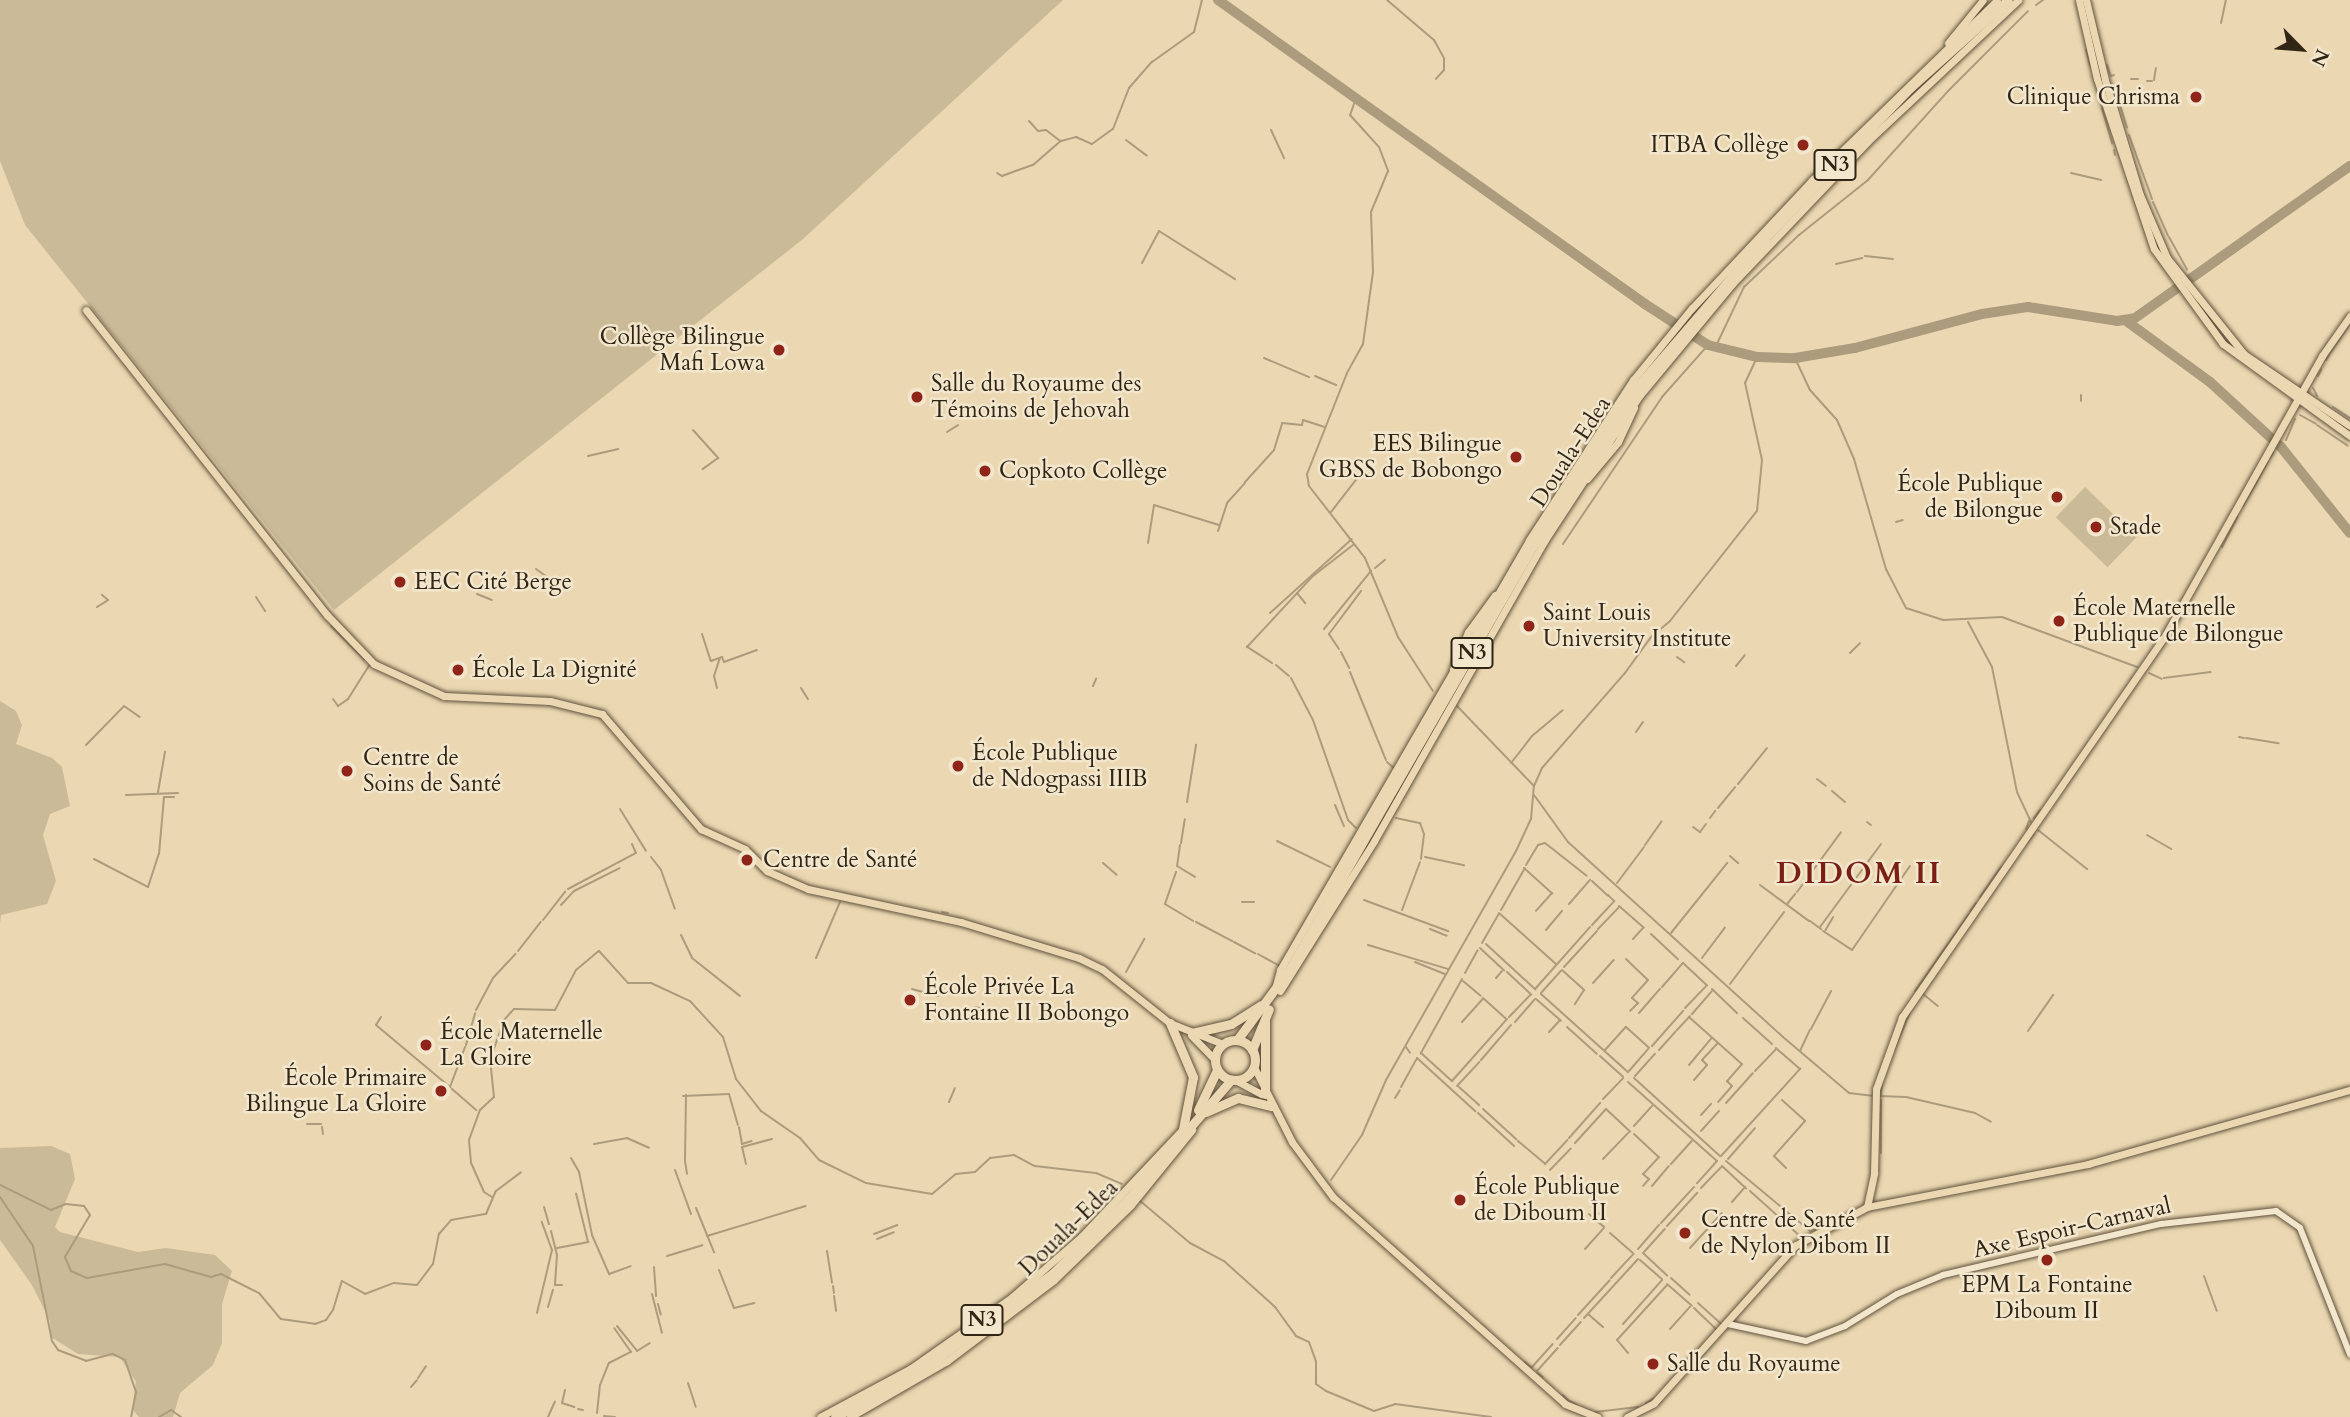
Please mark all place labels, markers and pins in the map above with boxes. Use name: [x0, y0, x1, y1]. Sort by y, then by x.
place label: Clinique Chrisma: [2007, 83, 2180, 111]
marker: Clinique Chrisma: [2186, 87, 2206, 107]
place label: ITBA Collège: [1651, 131, 1789, 159]
marker: ITBA Collège: [1795, 137, 1811, 153]
place label: Collège Bilingue Mafi Lowa: [600, 323, 765, 377]
marker: Collège Bilingue Mafi Lowa: [771, 342, 787, 358]
place label: Salle du Royaume des Témoins de Jehovah: [931, 370, 1141, 424]
marker: Salle du Royaume des Témoins de Jehovah: [909, 389, 925, 405]
place label: EES Bilingue GBSS de Bobongo: [1319, 430, 1502, 484]
marker: EES Bilingue GBSS de Bobongo: [1508, 449, 1524, 465]
place label: Copkoto Collège: [999, 457, 1167, 485]
marker: Copkoto Collège: [977, 463, 993, 479]
place label: École Publique de Bilongue: [1897, 470, 2043, 524]
marker: École Publique de Bilongue: [2049, 489, 2065, 505]
place label: Stade: [2110, 513, 2161, 541]
marker: Stade: [2088, 519, 2104, 535]
place label: EEC Cité Berge: [414, 568, 572, 596]
marker: EEC Cité Berge: [392, 574, 408, 590]
place label: École Maternelle Publique de Bilongue: [2073, 594, 2284, 648]
place label: Saint Louis University Institute: [1543, 599, 1731, 653]
marker: École Maternelle Publique de Bilongue: [2051, 613, 2067, 629]
marker: Saint Louis University Institute: [1521, 618, 1537, 634]
place label: École La Dignité: [472, 656, 637, 684]
marker: École La Dignité: [450, 662, 466, 678]
place label: École Publique de Ndogpassi IIIB: [972, 739, 1147, 793]
place label: Centre de Soins de Santé: [363, 744, 501, 798]
marker: École Publique de Ndogpassi IIIB: [950, 758, 966, 774]
marker: Centre de Soins de Santé: [337, 761, 357, 781]
place label: Centre de Santé: [763, 846, 917, 874]
marker: Centre de Santé: [737, 850, 757, 870]
place label: École Privée La Fontaine II Bobongo: [924, 973, 1129, 1027]
marker: École Privée La Fontaine II Bobongo: [902, 992, 918, 1008]
place label: École Maternelle La Gloire: [440, 1018, 603, 1072]
marker: École Maternelle La Gloire: [418, 1037, 434, 1053]
place label: École Primaire Bilingue La Gloire: [246, 1064, 427, 1118]
marker: École Primaire Bilingue La Gloire: [433, 1083, 449, 1099]
place label: École Publique de Diboum II: [1474, 1173, 1620, 1227]
marker: École Publique de Diboum II: [1452, 1192, 1468, 1208]
place label: Centre de Santé de Nylon Dibom II: [1701, 1206, 1890, 1260]
marker: Centre de Santé de Nylon Dibom II: [1675, 1223, 1695, 1243]
marker: EPM La Fontaine Diboum II: [2039, 1252, 2055, 1268]
place label: EPM La Fontaine Diboum II: [1961, 1271, 2133, 1325]
place label: Salle du Royaume: [1667, 1350, 1841, 1378]
marker: Salle du Royaume: [1645, 1356, 1661, 1372]

